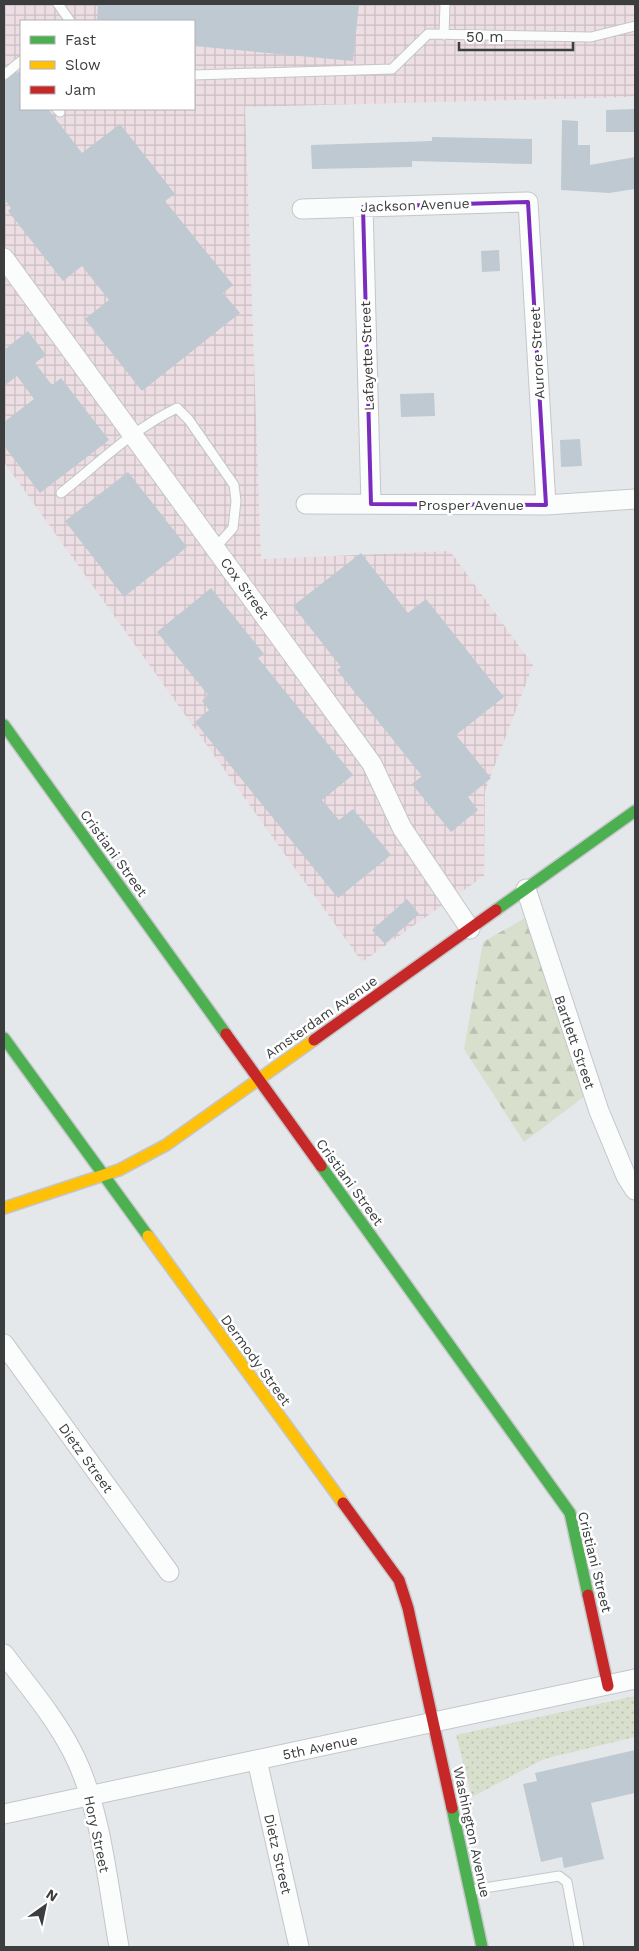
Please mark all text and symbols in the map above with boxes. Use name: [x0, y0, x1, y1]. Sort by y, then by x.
legend: [20, 20, 195, 110]
scale bar: [459, 20, 573, 52]
text: 50 m: [466, 28, 503, 46]
text: Fast: [65, 31, 97, 49]
text: Slow: [65, 56, 101, 74]
text: Jam: [65, 81, 96, 99]
street label: Jackson Avenue: [360, 195, 470, 215]
street label: Lafayette Street: [357, 301, 377, 411]
street label: Aurore Street: [527, 306, 547, 399]
street label: Prosper Avenue: [418, 497, 524, 513]
street label: Cox Street: [217, 554, 273, 622]
street label: Cristiani Street: [77, 807, 151, 900]
street label: Amsterdam Avenue: [262, 972, 380, 1062]
street label: Bartlett Street: [551, 993, 599, 1091]
street label: Cristiani Street: [313, 1136, 387, 1229]
street label: Dermody Street: [218, 1312, 294, 1409]
street label: Dietz Street: [55, 1420, 117, 1496]
street label: Cristiani Street: [575, 1510, 615, 1614]
street label: 5th Avenue: [281, 1731, 359, 1763]
street label: Washington Avenue: [450, 1765, 494, 1899]
street label: Hory Street: [81, 1794, 113, 1874]
street label: Dietz Street: [261, 1812, 295, 1896]
north arrow: [20, 1881, 70, 1931]
text: N: [43, 1886, 61, 1905]

